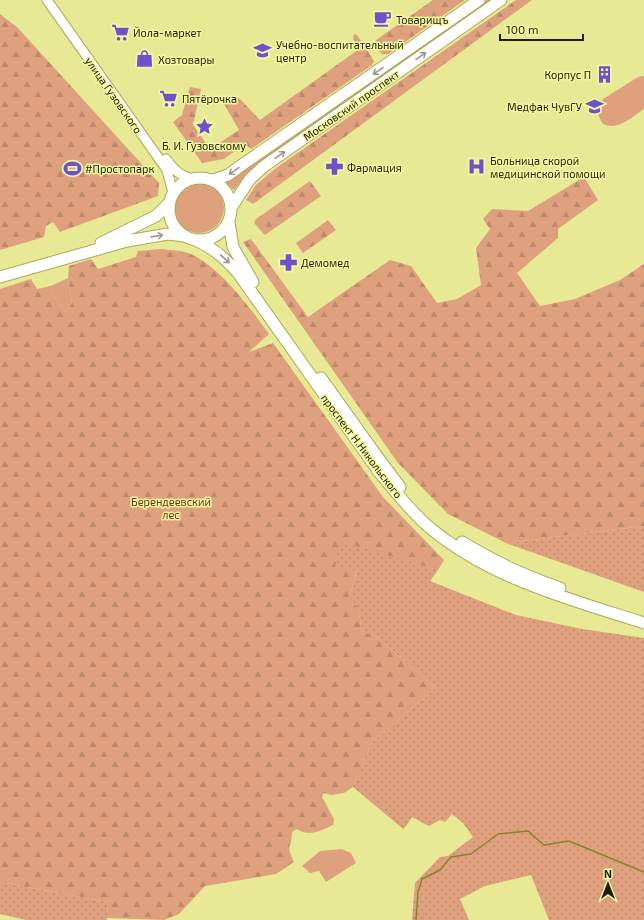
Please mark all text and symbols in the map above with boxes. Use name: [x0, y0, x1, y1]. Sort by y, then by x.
cafe icon: Товарищъ: [373, 9, 393, 29]
place label: Товарищъ: [396, 13, 449, 26]
scale bar: [500, 16, 583, 42]
supermarket icon: Йола-маркет: [110, 22, 130, 42]
text: 100 m: [506, 22, 538, 36]
place label: Йола-маркет: [133, 26, 202, 39]
place label: Учебно-воспитательный центр: [276, 38, 404, 64]
school or university icon: Учебно-воспитательный центр: [253, 40, 273, 60]
shop icon: Хозтовары: [135, 49, 155, 69]
one-way arrow: [415, 52, 426, 60]
place label: Хозтовары: [158, 53, 214, 66]
street label: улица Гузовского: [82, 54, 145, 136]
building icon: Корпус П: [594, 64, 614, 84]
street label: Московский проспект: [300, 67, 402, 143]
one-way arrow: [373, 67, 384, 75]
place label: Корпус П: [544, 68, 591, 82]
supermarket icon: Пятёрочка: [159, 88, 179, 108]
place label: Пятёрочка: [182, 92, 237, 105]
school or university icon: Медфак ЧувГУ: [585, 96, 605, 116]
place label: Медфак ЧувГУ: [507, 100, 583, 114]
place icon: Б. И. Гузовскому: [194, 117, 214, 137]
place label: Б. И. Гузовскому: [162, 139, 246, 153]
one-way arrow: [275, 151, 286, 159]
place label: Больница скорой медицинской помощи: [490, 154, 606, 180]
hospital icon: Больница скорой медицинской помощи: [467, 156, 487, 176]
pharmacy icon: Фармация: [324, 157, 344, 177]
sports icon: #Простопарк: [62, 158, 82, 178]
place label: Фармация: [347, 161, 402, 174]
place label: #Простопарк: [85, 162, 154, 175]
one-way arrow: [229, 167, 240, 175]
one-way arrow: [150, 232, 163, 240]
pharmacy icon: Демомед: [278, 252, 298, 272]
one-way arrow: [220, 254, 230, 264]
place label: Демомед: [301, 256, 350, 269]
street label: проспект Н.Никольского: [319, 391, 405, 501]
park label: Берендеевский лес: [131, 495, 211, 521]
north arrow: [588, 864, 628, 904]
text: N: [604, 867, 612, 880]

